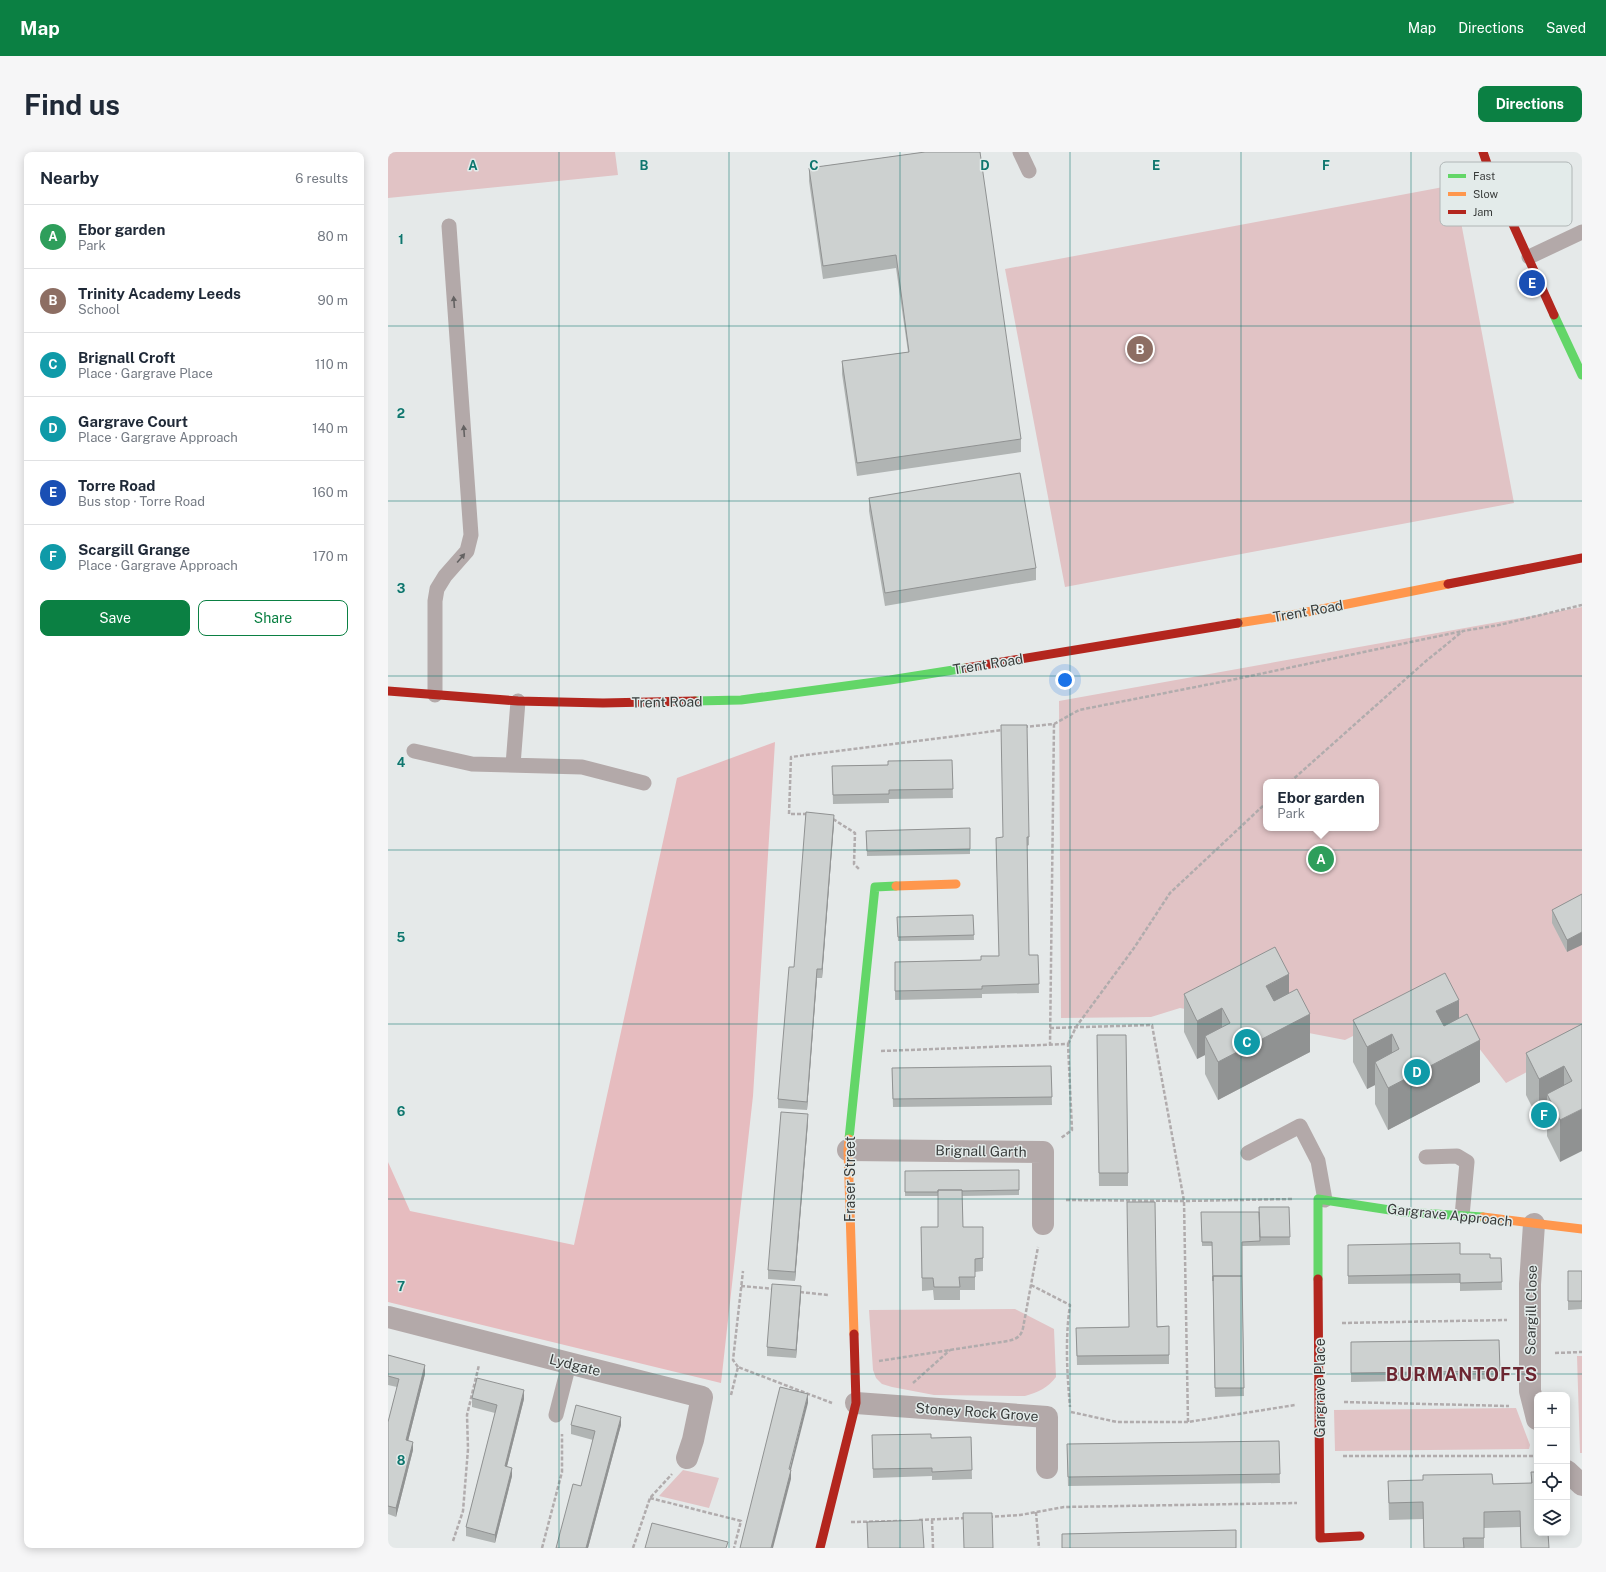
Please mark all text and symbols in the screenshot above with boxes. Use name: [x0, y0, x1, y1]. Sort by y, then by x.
text: Map: [20, 17, 60, 39]
text: Map: [1408, 20, 1436, 36]
text: Directions: [1458, 20, 1524, 36]
text: Saved: [1546, 20, 1586, 36]
button: Directions: [1478, 86, 1582, 122]
text: Find us: [24, 88, 120, 121]
text: A: [468, 158, 478, 173]
text: B: [640, 158, 649, 173]
text: C: [809, 158, 819, 173]
text: D: [980, 158, 990, 173]
text: E: [1152, 158, 1160, 173]
text: F: [1322, 158, 1330, 173]
legend: [1440, 162, 1572, 226]
text: Nearby: [40, 168, 99, 188]
text: Fast: [1473, 170, 1495, 182]
text: 6 results: [295, 171, 348, 186]
text: Slow: [1473, 188, 1499, 200]
text: Jam: [1473, 206, 1493, 218]
text: Ebor garden: [78, 221, 165, 238]
text: A: [48, 229, 58, 244]
text: 80 m: [317, 229, 348, 244]
text: 1: [398, 232, 404, 247]
text: Park: [78, 238, 106, 253]
pin: E: [1519, 268, 1545, 298]
text: Trinity Academy Leeds: [78, 285, 241, 302]
text: B: [49, 293, 57, 308]
text: 90 m: [318, 293, 348, 308]
one-way arrow: [451, 295, 458, 308]
text: School: [78, 302, 120, 317]
pin: B: [1127, 334, 1153, 364]
text: Brignall Croft: [78, 349, 176, 366]
text: C: [48, 357, 58, 372]
text: 110 m: [315, 357, 348, 372]
text: Place · Gargrave Place: [78, 366, 213, 381]
text: 2: [397, 406, 405, 421]
text: Gargrave Court: [78, 413, 188, 430]
text: D: [48, 421, 58, 436]
text: 140 m: [312, 421, 348, 436]
one-way arrow: [460, 425, 467, 437]
text: Place · Gargrave Approach: [78, 430, 238, 445]
text: Torre Road: [78, 477, 155, 494]
text: E: [49, 485, 57, 500]
text: 160 m: [312, 485, 348, 500]
text: Bus stop · Torre Road: [78, 494, 205, 509]
text: Scargill Grange: [78, 541, 190, 558]
text: F: [49, 549, 57, 564]
text: 170 m: [313, 549, 348, 564]
one-way arrow: [457, 553, 466, 564]
text: Place · Gargrave Approach: [78, 558, 238, 573]
text: 3: [397, 581, 406, 596]
street label: Trent Road: [1272, 597, 1344, 625]
button: Save: [40, 600, 190, 636]
button: Share: [198, 600, 348, 636]
street label: Trent Road: [952, 651, 1024, 677]
your location: [1055, 670, 1075, 690]
street label: Trent Road: [631, 693, 703, 711]
text: 4: [397, 755, 406, 770]
popup: [1263, 779, 1379, 831]
text: Ebor garden: [1277, 789, 1365, 806]
text: Park: [1277, 806, 1305, 821]
pin: A: [1308, 844, 1334, 874]
text: 5: [397, 930, 406, 945]
pin: C: [1234, 1027, 1260, 1057]
pin: D: [1404, 1057, 1430, 1087]
pin: F: [1531, 1100, 1557, 1130]
text: 6: [397, 1104, 406, 1119]
street label: Fraser Street: [842, 1136, 858, 1222]
street label: Brignall Garth: [935, 1142, 1027, 1160]
street label: Gargrave Approach: [1387, 1200, 1513, 1230]
street label: Scargill Close: [1522, 1265, 1540, 1355]
text: 7: [397, 1279, 405, 1294]
street label: Gargrave Place: [1312, 1338, 1328, 1438]
street label: Lydgate: [548, 1351, 602, 1379]
district label: BURMANTOFTS: [1386, 1364, 1538, 1385]
map controls: [1534, 1392, 1570, 1536]
button: +: [1534, 1392, 1570, 1428]
street label: Stoney Rock Grove: [915, 1400, 1039, 1424]
button: −: [1534, 1428, 1570, 1464]
text: 8: [397, 1453, 406, 1468]
button: locate: [1534, 1464, 1570, 1500]
button: layers: [1534, 1500, 1570, 1536]

